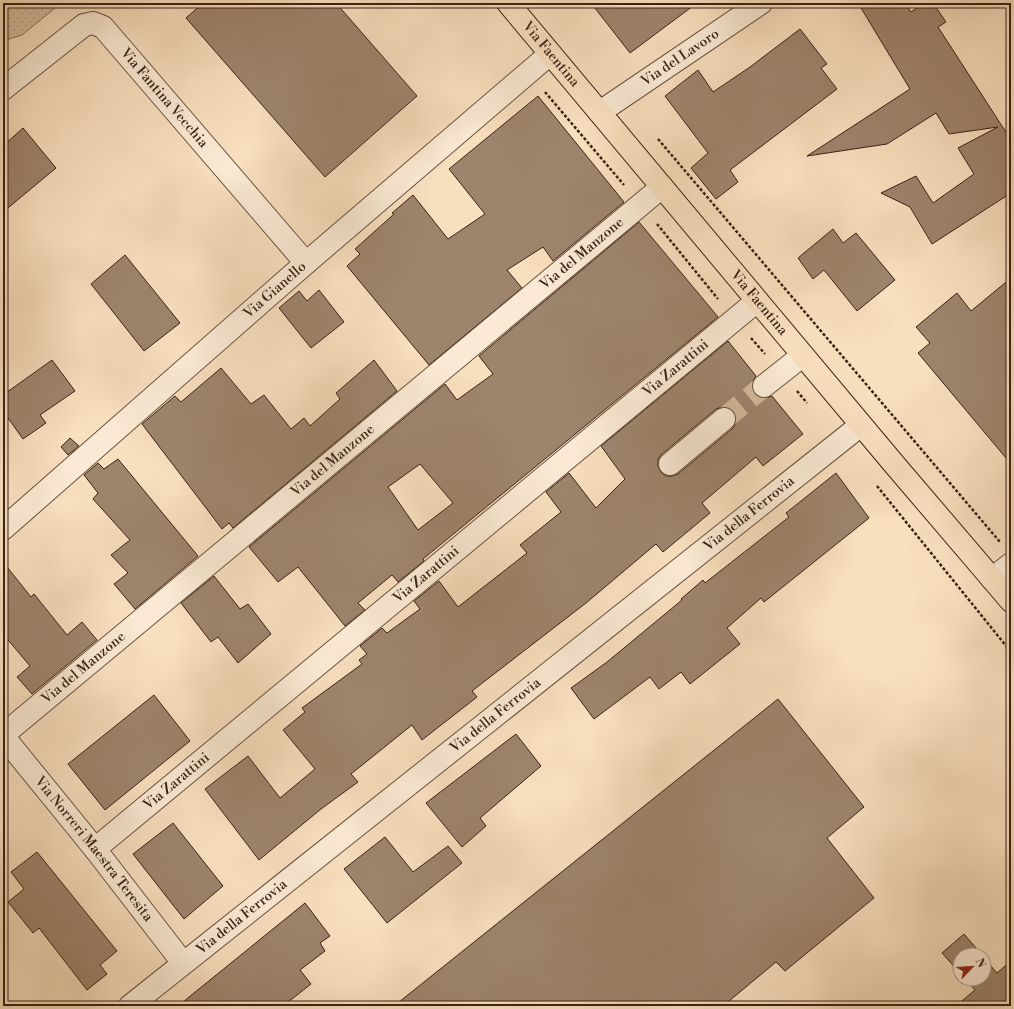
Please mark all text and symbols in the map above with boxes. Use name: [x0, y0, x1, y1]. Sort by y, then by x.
street label: Via Faentina: [518, 17, 584, 91]
street label: Via del Lavoro: [637, 25, 723, 91]
street label: Via Fantina Vecchia: [116, 44, 213, 152]
street label: Via del Manzone: [536, 213, 628, 294]
street label: Via Gianello: [239, 258, 310, 323]
street label: Via Faentina: [726, 266, 792, 340]
street label: Via Zarattini: [638, 335, 713, 401]
street label: Via del Manzone: [286, 421, 379, 501]
street label: Via della Ferrovia: [699, 472, 799, 556]
street label: Via Zarattini: [389, 542, 463, 608]
street label: Via del Manzone: [37, 628, 129, 709]
street label: Via della Ferrovia: [446, 673, 545, 758]
street label: Via Zarattini: [139, 749, 214, 815]
street label: Via Norreri Maestra Teresita: [30, 772, 157, 926]
street label: Via della Ferrovia: [192, 875, 292, 959]
north arrow: [952, 947, 992, 987]
text: N: [972, 956, 988, 970]

